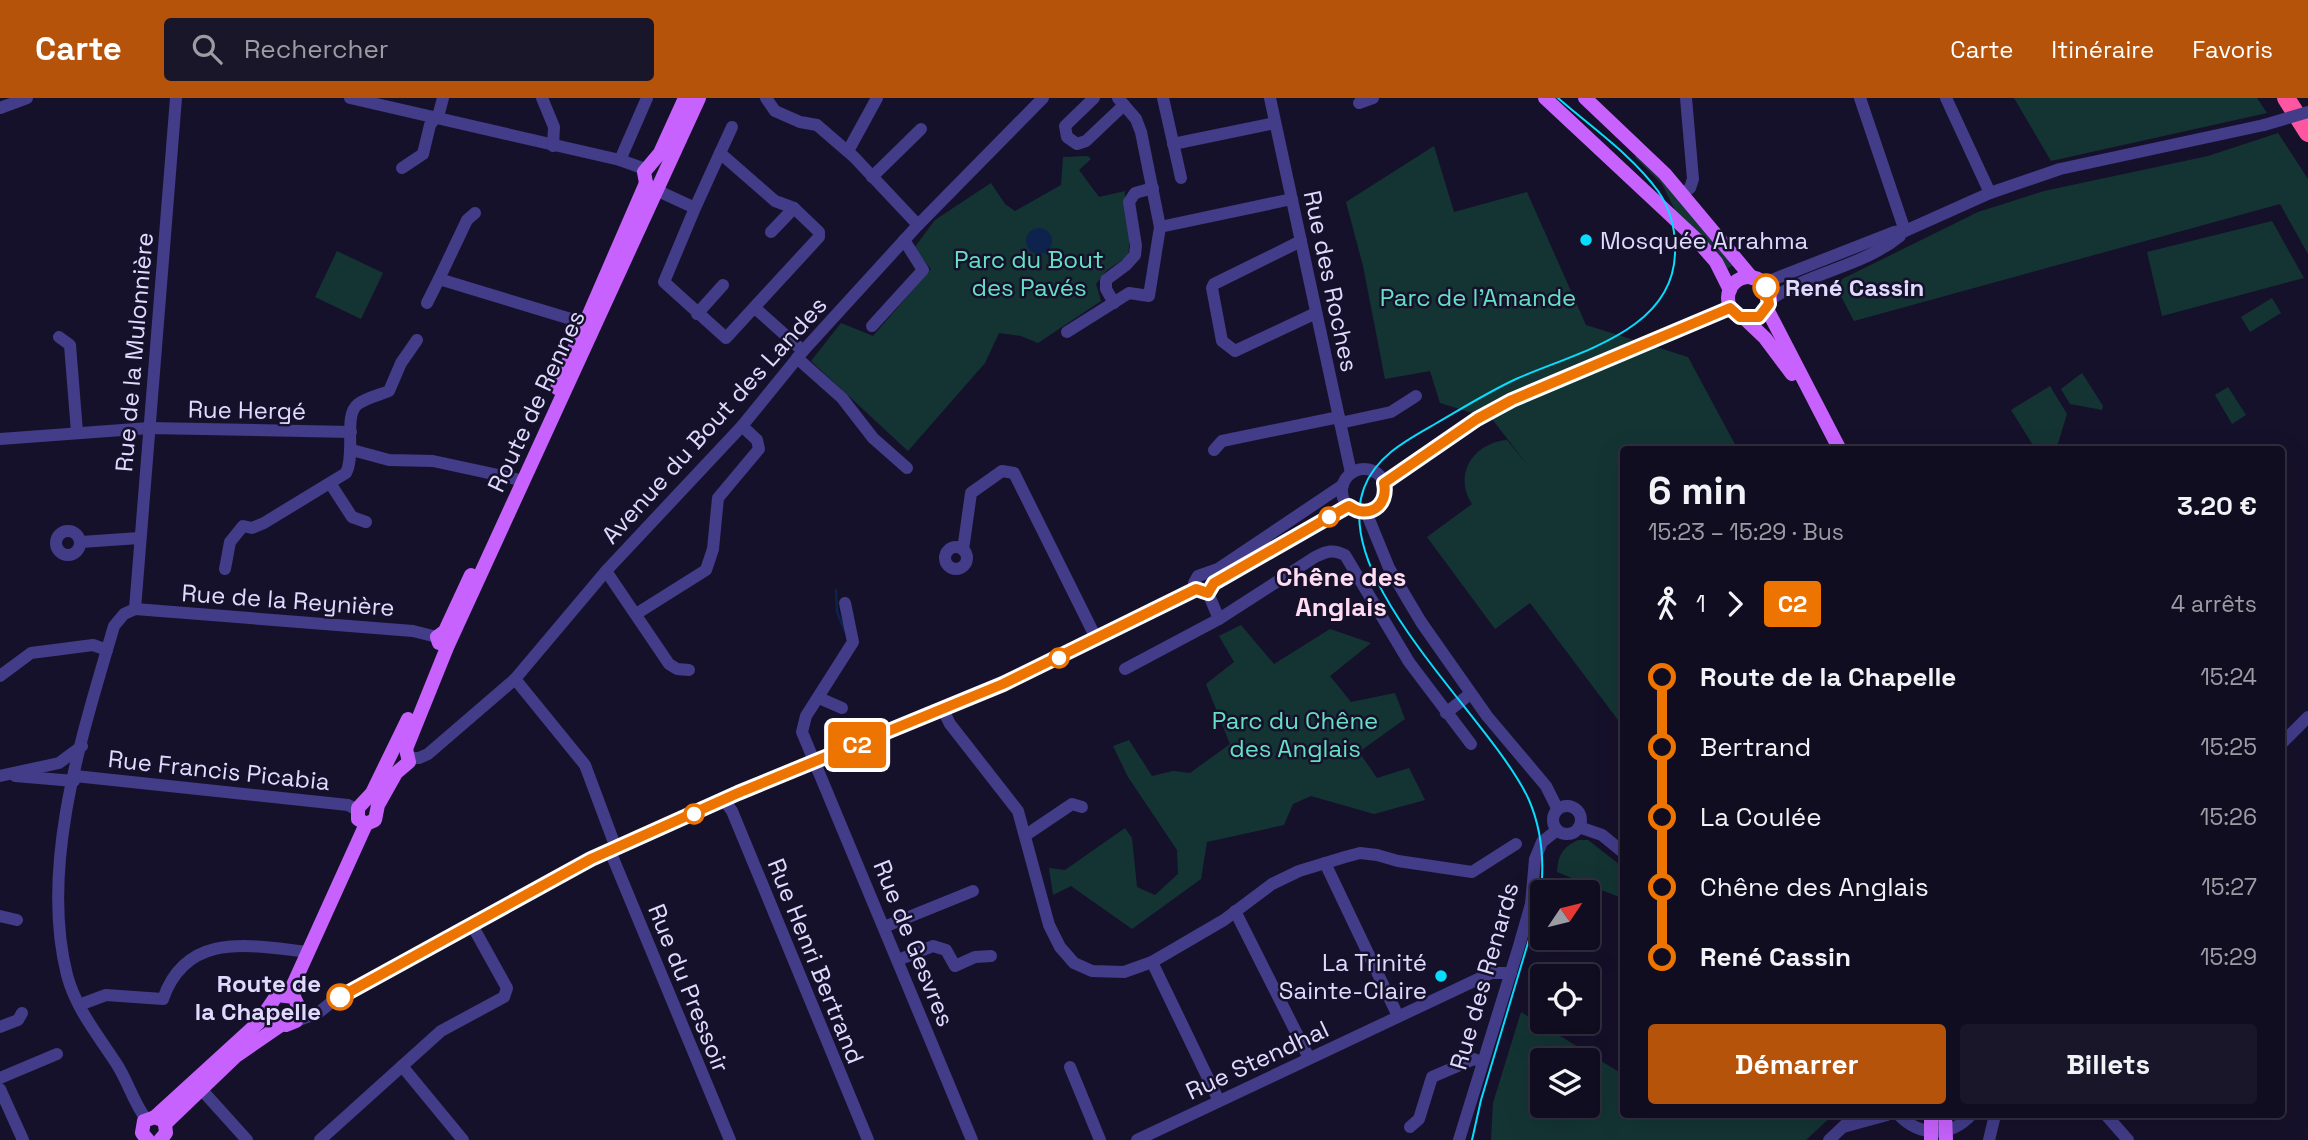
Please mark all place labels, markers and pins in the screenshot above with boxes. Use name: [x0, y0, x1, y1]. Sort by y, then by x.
place label: Mosquée Arrahma: [1600, 225, 1809, 256]
marker: Mosquée Arrahma: [1578, 232, 1594, 248]
place label: René Cassin: [1785, 272, 1924, 303]
marker: René Cassin: [1753, 274, 1779, 300]
unlabelled marker: [1319, 507, 1339, 527]
unlabelled marker: [1049, 648, 1069, 668]
unlabelled marker: [684, 804, 704, 824]
place label: La Trinité Sainte-Claire: [1279, 947, 1427, 1006]
place label: Route de la Chapelle: [195, 968, 321, 1027]
marker: La Trinité Sainte-Claire: [1433, 968, 1449, 984]
marker: Route de la Chapelle: [327, 984, 353, 1010]

